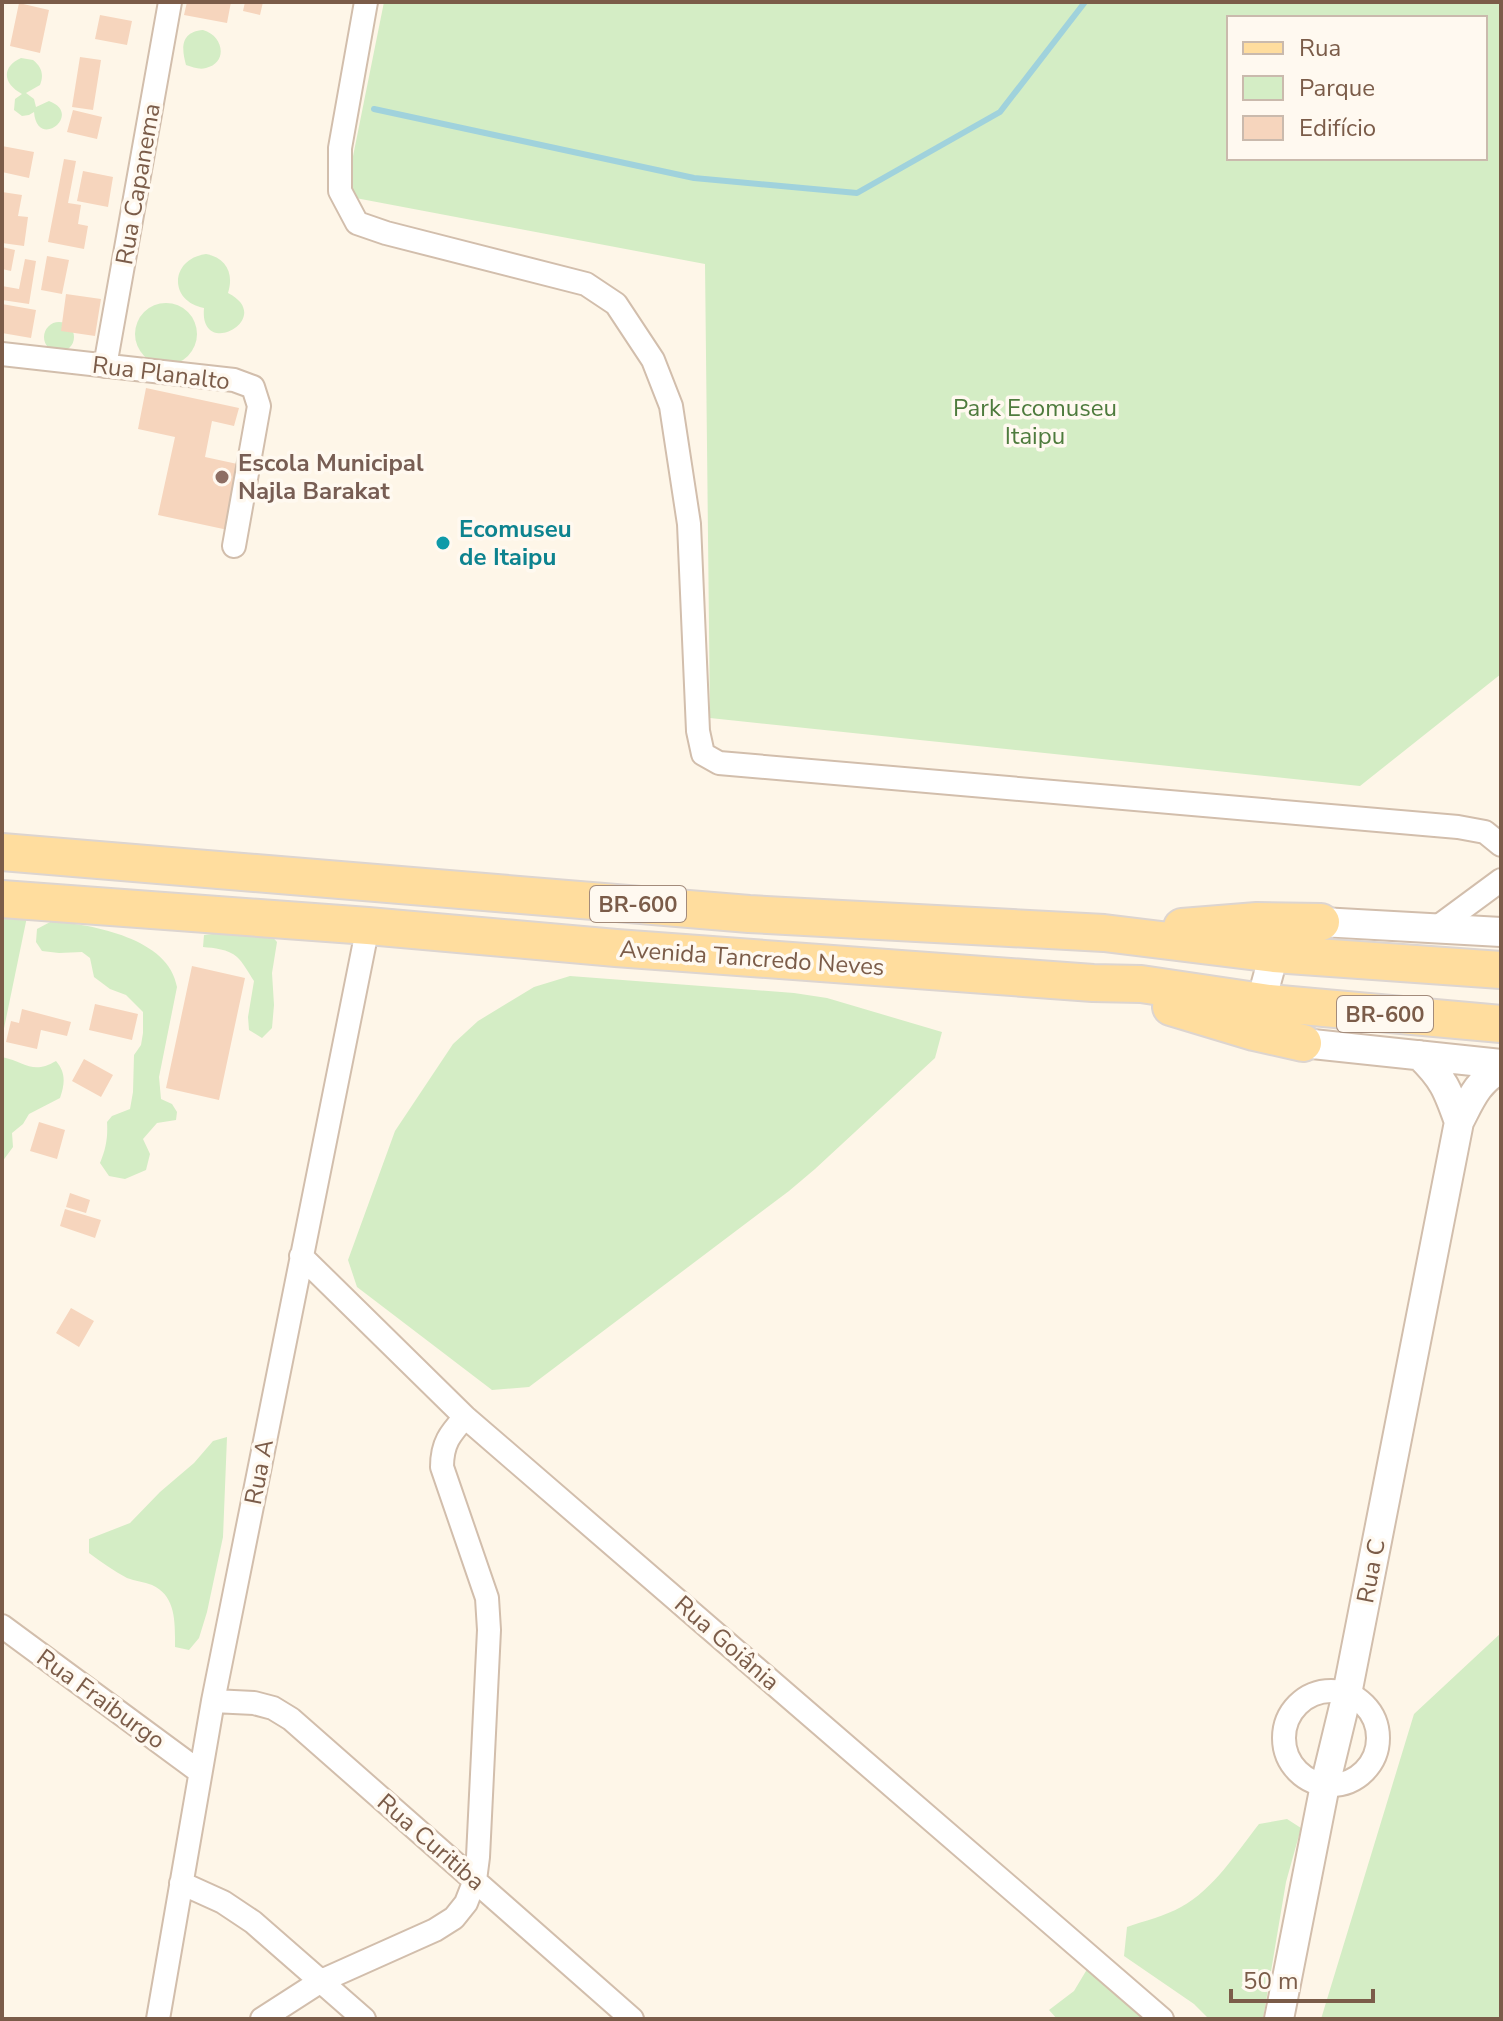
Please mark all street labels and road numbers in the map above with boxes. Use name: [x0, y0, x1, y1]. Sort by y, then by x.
street label: Rua Capanema: [108, 101, 168, 267]
street label: Rua Planalto: [90, 349, 232, 397]
road number: BR-600: [590, 886, 686, 922]
street label: Avenida Tancredo Neves: [618, 933, 886, 983]
road number: BR-600: [1337, 996, 1433, 1032]
street label: Rua A: [237, 1436, 281, 1507]
street label: Rua C: [1349, 1536, 1393, 1606]
street label: Rua Goiânia: [668, 1588, 786, 1698]
street label: Rua Fraiburgo: [30, 1642, 172, 1756]
street label: Rua Curitiba: [370, 1786, 492, 1898]

